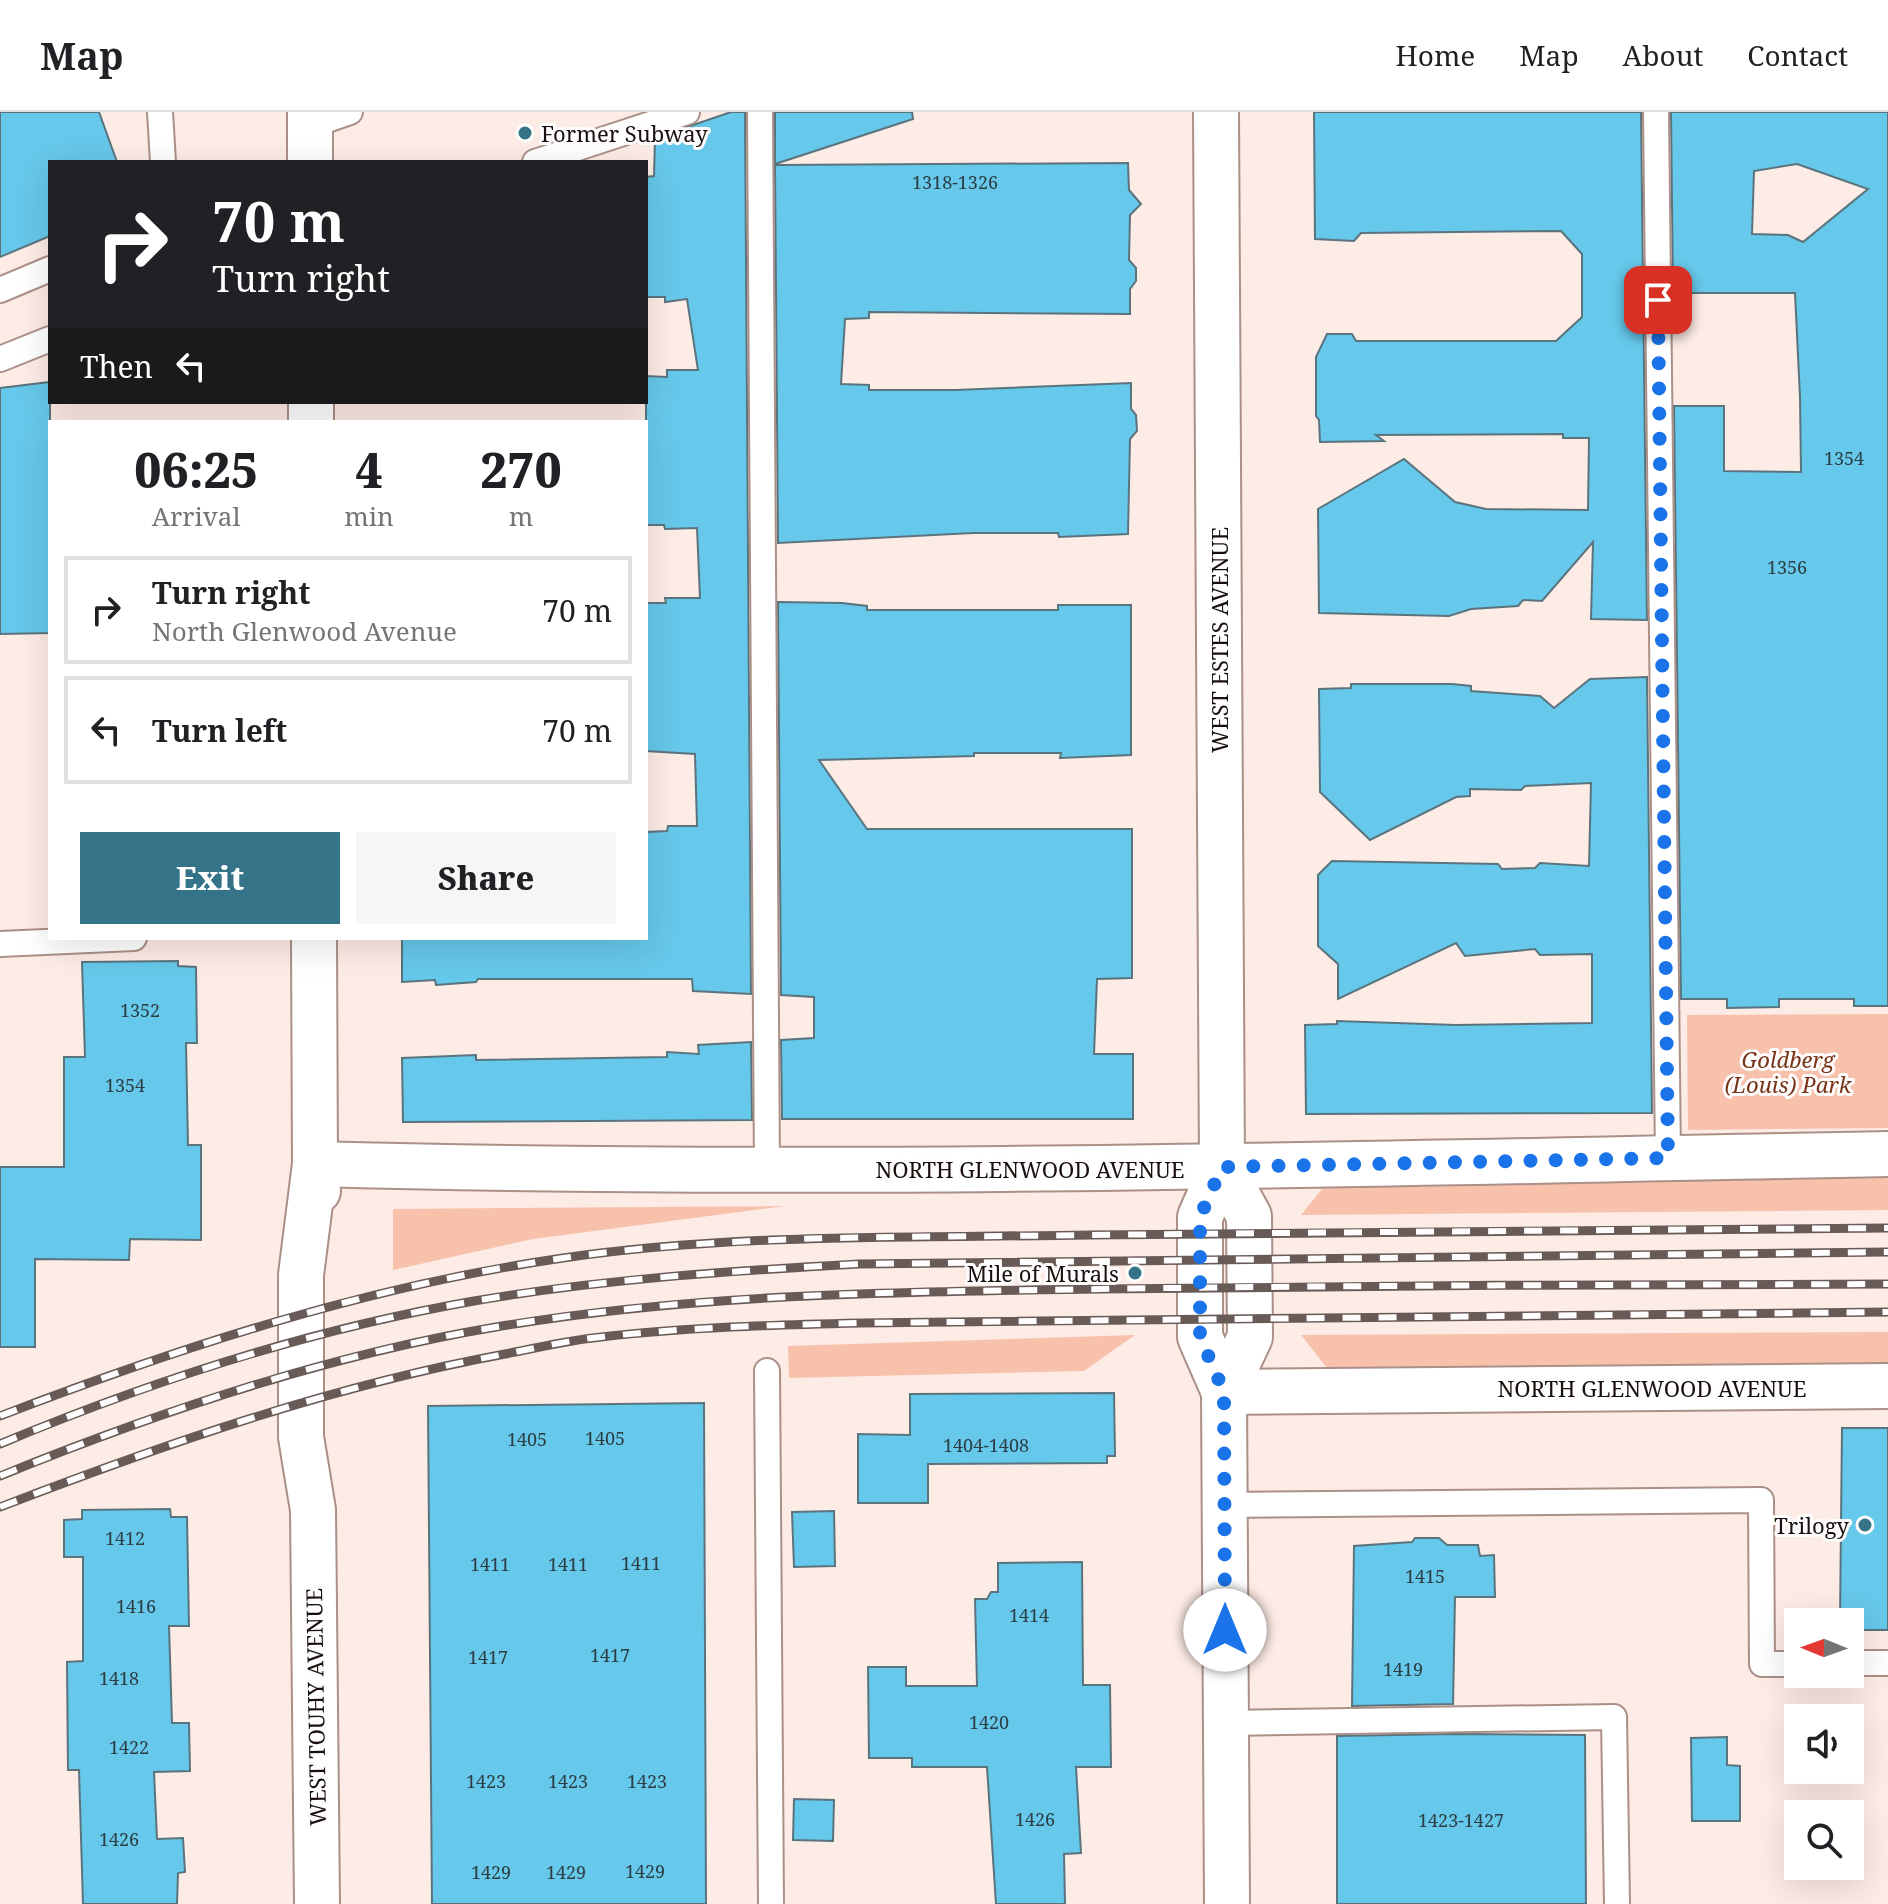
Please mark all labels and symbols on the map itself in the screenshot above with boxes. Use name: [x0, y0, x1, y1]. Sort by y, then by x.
place label: Former Subway: [541, 118, 708, 148]
marker: Former Subway: [516, 124, 534, 142]
house number: 1318-1326: [912, 170, 998, 194]
pin: [1624, 266, 1692, 334]
house number: 1354: [1824, 446, 1864, 470]
street label: WEST ESTES AVENUE: [1204, 527, 1234, 753]
house number: 1356: [1767, 555, 1807, 579]
house number: 1352: [120, 998, 160, 1022]
park label: Goldberg (Louis) Park: [1725, 1044, 1853, 1099]
house number: 1354: [105, 1073, 145, 1097]
street label: NORTH GLENWOOD AVENUE: [875, 1154, 1185, 1184]
place label: Mile of Murals: [967, 1258, 1119, 1288]
marker: Mile of Murals: [1126, 1264, 1144, 1282]
street label: NORTH GLENWOOD AVENUE: [1497, 1373, 1807, 1403]
house number: 1405: [585, 1426, 625, 1450]
house number: 1405: [507, 1427, 547, 1451]
house number: 1404-1408: [943, 1433, 1029, 1457]
place label: Trilogy: [1774, 1510, 1850, 1540]
marker: Trilogy: [1856, 1516, 1874, 1534]
house number: 1412: [105, 1526, 145, 1550]
house number: 1411: [621, 1551, 661, 1575]
house number: 1411: [470, 1552, 510, 1576]
house number: 1411: [548, 1552, 588, 1576]
house number: 1415: [1405, 1564, 1445, 1588]
street label: WEST TOUHY AVENUE: [298, 1588, 332, 1826]
position arrow: [1183, 1588, 1267, 1672]
house number: 1416: [116, 1594, 156, 1618]
house number: 1414: [1009, 1603, 1049, 1627]
north arrow: [1784, 1608, 1864, 1688]
house number: 1417: [590, 1643, 630, 1667]
house number: 1417: [468, 1645, 508, 1669]
house number: 1419: [1383, 1657, 1423, 1681]
house number: 1418: [99, 1666, 139, 1690]
house number: 1420: [969, 1710, 1009, 1734]
house number: 1422: [109, 1735, 149, 1759]
house number: 1423: [466, 1769, 506, 1793]
house number: 1423: [548, 1769, 588, 1793]
house number: 1423: [627, 1769, 667, 1793]
house number: 1426: [1015, 1807, 1055, 1831]
house number: 1423-1427: [1418, 1808, 1504, 1832]
house number: 1426: [99, 1827, 139, 1851]
house number: 1429: [625, 1859, 665, 1883]
house number: 1429: [471, 1860, 511, 1884]
house number: 1429: [546, 1860, 586, 1884]

